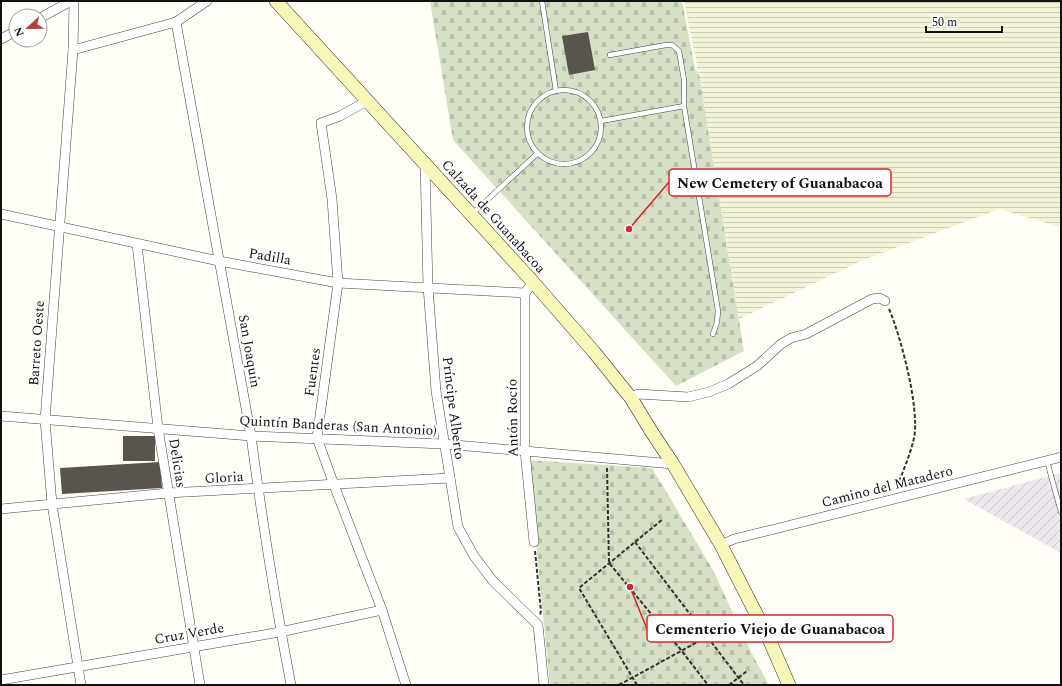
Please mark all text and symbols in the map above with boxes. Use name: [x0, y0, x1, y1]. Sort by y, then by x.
north arrow: [8, 8, 48, 48]
scale bar: [926, 8, 1002, 34]
text: 50 m: [932, 13, 957, 32]
text: N: [10, 24, 29, 39]
street label: Calzada de Guanabacoa: [437, 155, 551, 278]
callout: New Cemetery of Guanabacoa: [669, 169, 891, 196]
text: New Cemetery of Guanabacoa: [677, 172, 883, 195]
street label: Padilla: [247, 242, 293, 271]
street label: Barreto Oeste: [23, 299, 50, 387]
street label: San Joaquín: [233, 313, 266, 389]
street label: Fuentes: [299, 346, 326, 398]
street label: Príncipe Alberto: [437, 355, 470, 461]
street label: Antón Rocío: [501, 379, 524, 457]
street label: Quintín Banderas (San Antonio): [239, 410, 437, 441]
street label: Delicias: [163, 437, 192, 489]
street label: Camino del Matadero: [819, 460, 955, 513]
street label: Gloria: [204, 466, 244, 489]
callout: Cementerio Viejo de Guanabacoa: [647, 615, 893, 642]
street label: Cruz Verde: [153, 617, 226, 650]
text: Cementerio Viejo de Guanabacoa: [655, 618, 885, 641]

